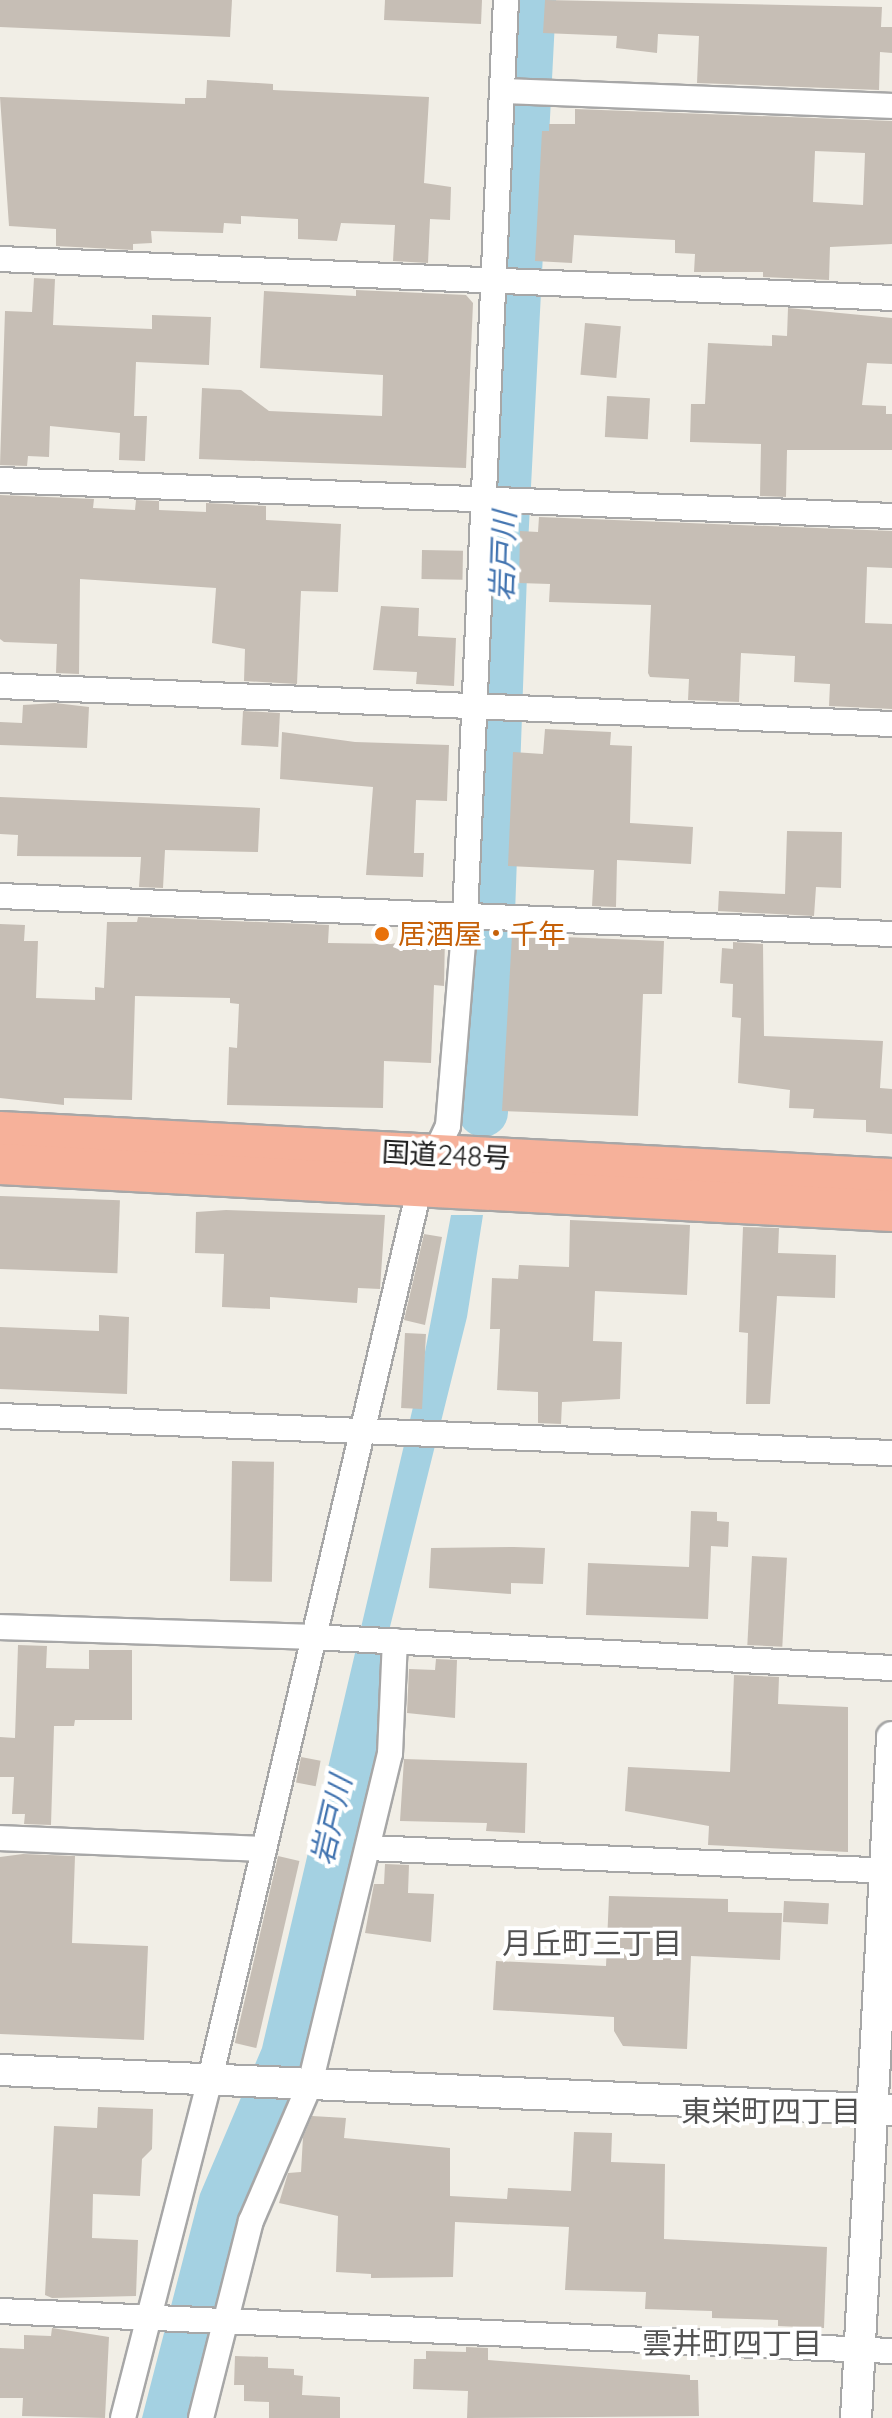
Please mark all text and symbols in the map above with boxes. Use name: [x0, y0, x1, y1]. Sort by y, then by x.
water label: 岩戸川: [483, 510, 523, 602]
place label: 居酒屋・千年: [398, 917, 566, 951]
marker: 居酒屋・千年: [373, 925, 391, 943]
street label: 国道248号: [381, 1135, 511, 1175]
water label: 岩戸川: [303, 1772, 359, 1868]
district label: 月丘町三丁目: [502, 1925, 682, 1961]
district label: 東栄町四丁目: [681, 2093, 861, 2129]
district label: 雲井町四丁目: [642, 2325, 822, 2361]

